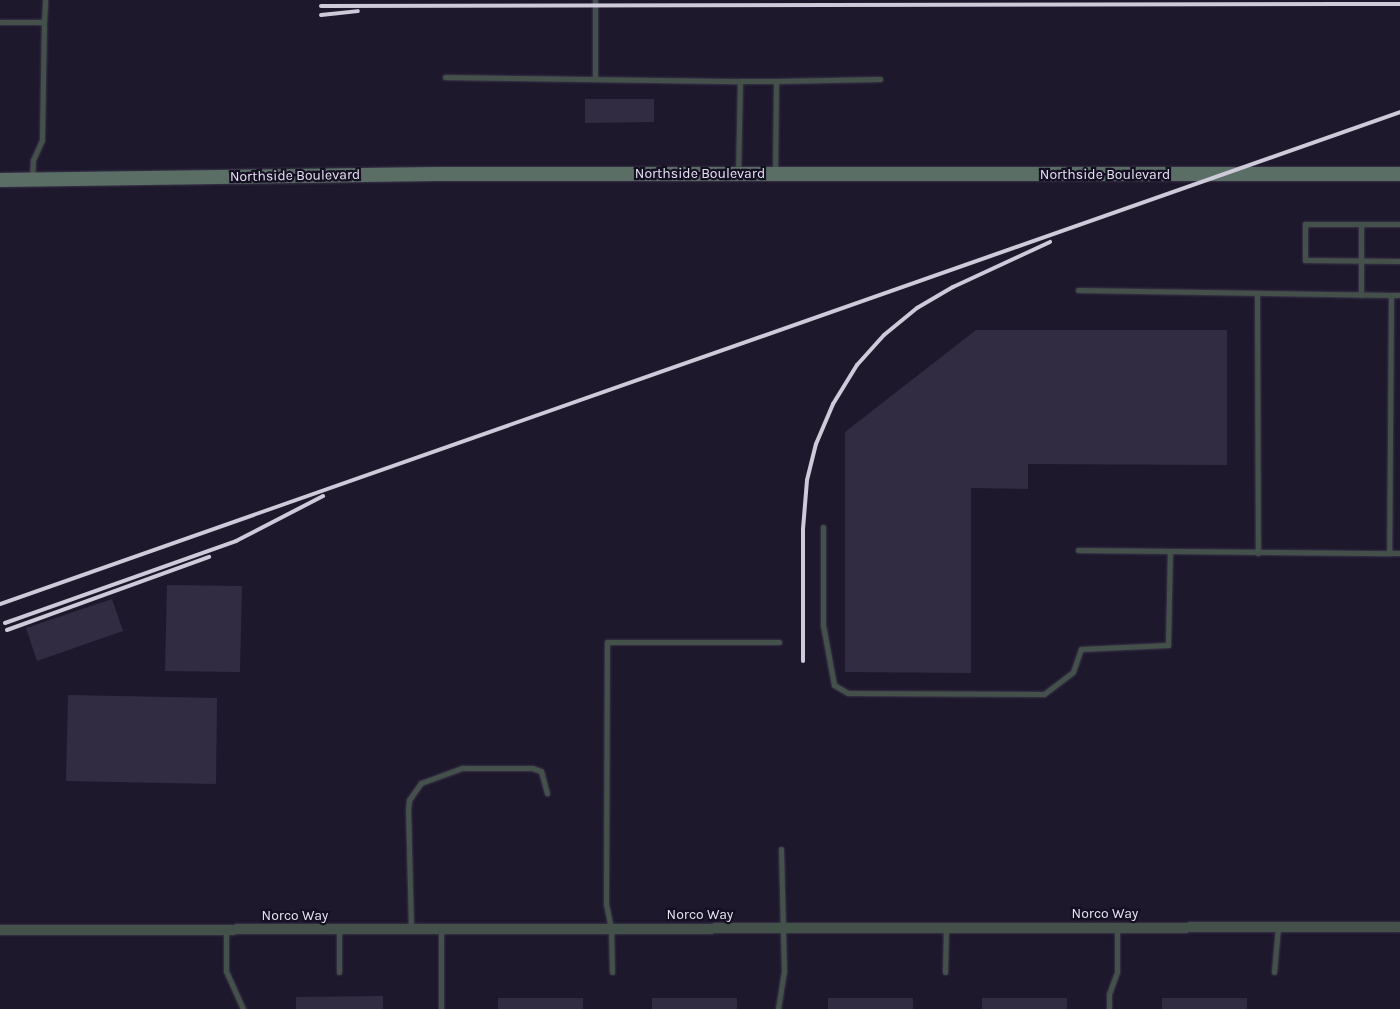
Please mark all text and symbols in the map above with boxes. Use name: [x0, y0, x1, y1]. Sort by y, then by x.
street label: Northside Boulevard: [230, 166, 360, 186]
street label: Northside Boulevard: [635, 166, 765, 182]
street label: Northside Boulevard: [1040, 167, 1170, 183]
street label: Norco Way: [1072, 906, 1138, 922]
street label: Norco Way: [667, 907, 733, 923]
street label: Norco Way: [262, 908, 328, 924]

